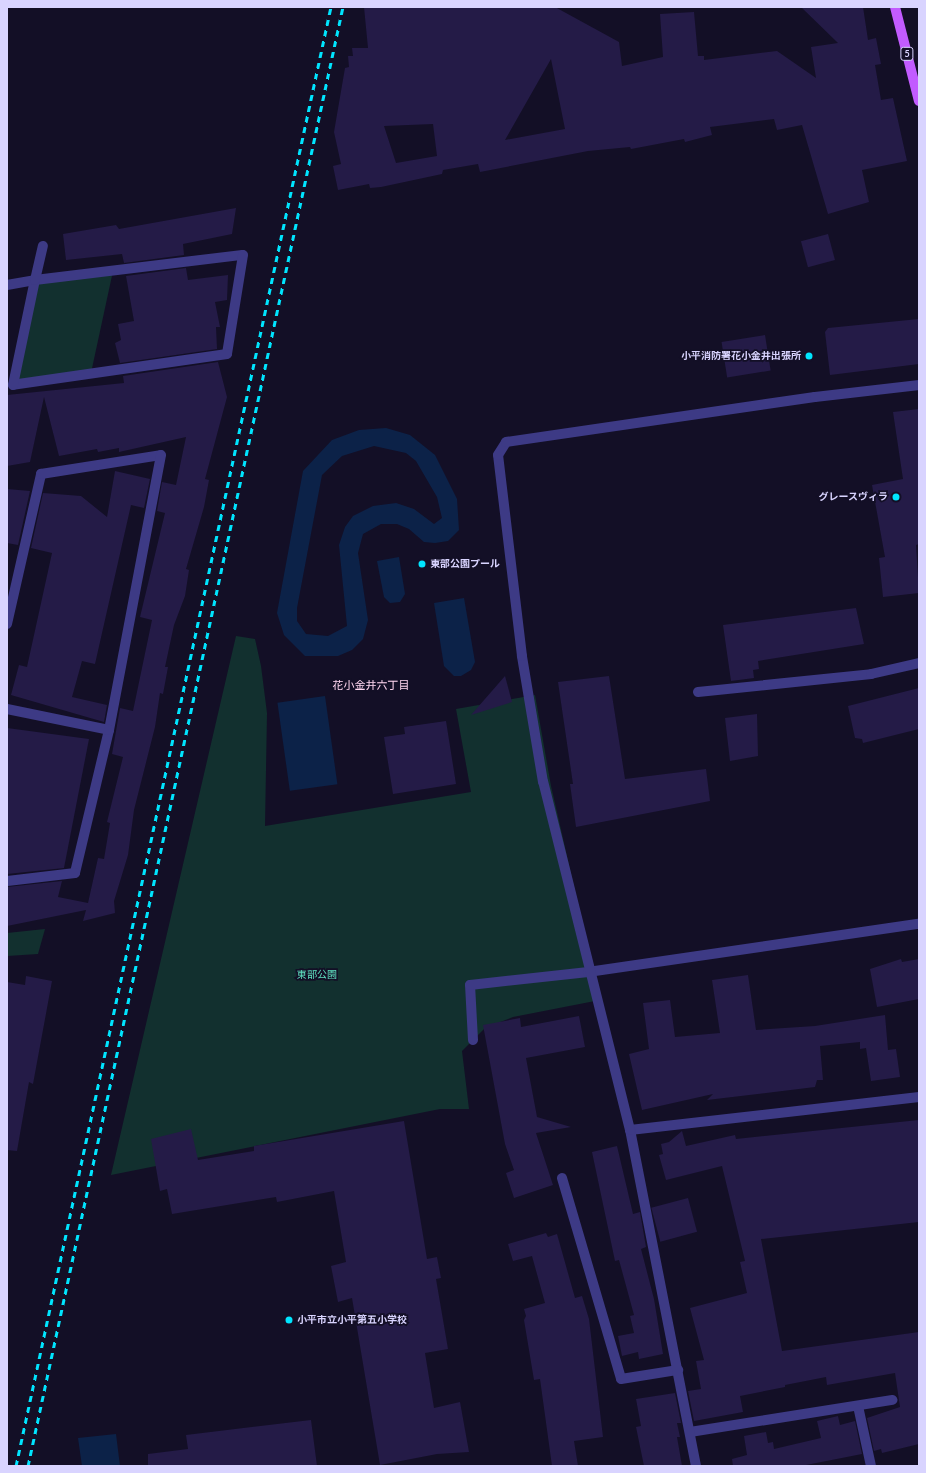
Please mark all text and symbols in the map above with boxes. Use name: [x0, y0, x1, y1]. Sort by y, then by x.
road number: 5: [900, 47, 914, 61]
place label: 小平消防署花小金井出張所: [681, 350, 801, 362]
marker: 小平消防署花小金井出張所: [804, 351, 814, 361]
place label: グレースヴィラ: [818, 491, 888, 503]
marker: グレースヴィラ: [891, 492, 901, 502]
place label: 東部公園プール: [430, 558, 500, 570]
marker: 東部公園プール: [417, 559, 427, 569]
district label: 花小金井六丁目: [333, 678, 409, 692]
park label: 東部公園: [297, 969, 337, 981]
place label: 小平市立小平第五小学校: [297, 1314, 407, 1326]
marker: 小平市立小平第五小学校: [284, 1315, 294, 1325]

